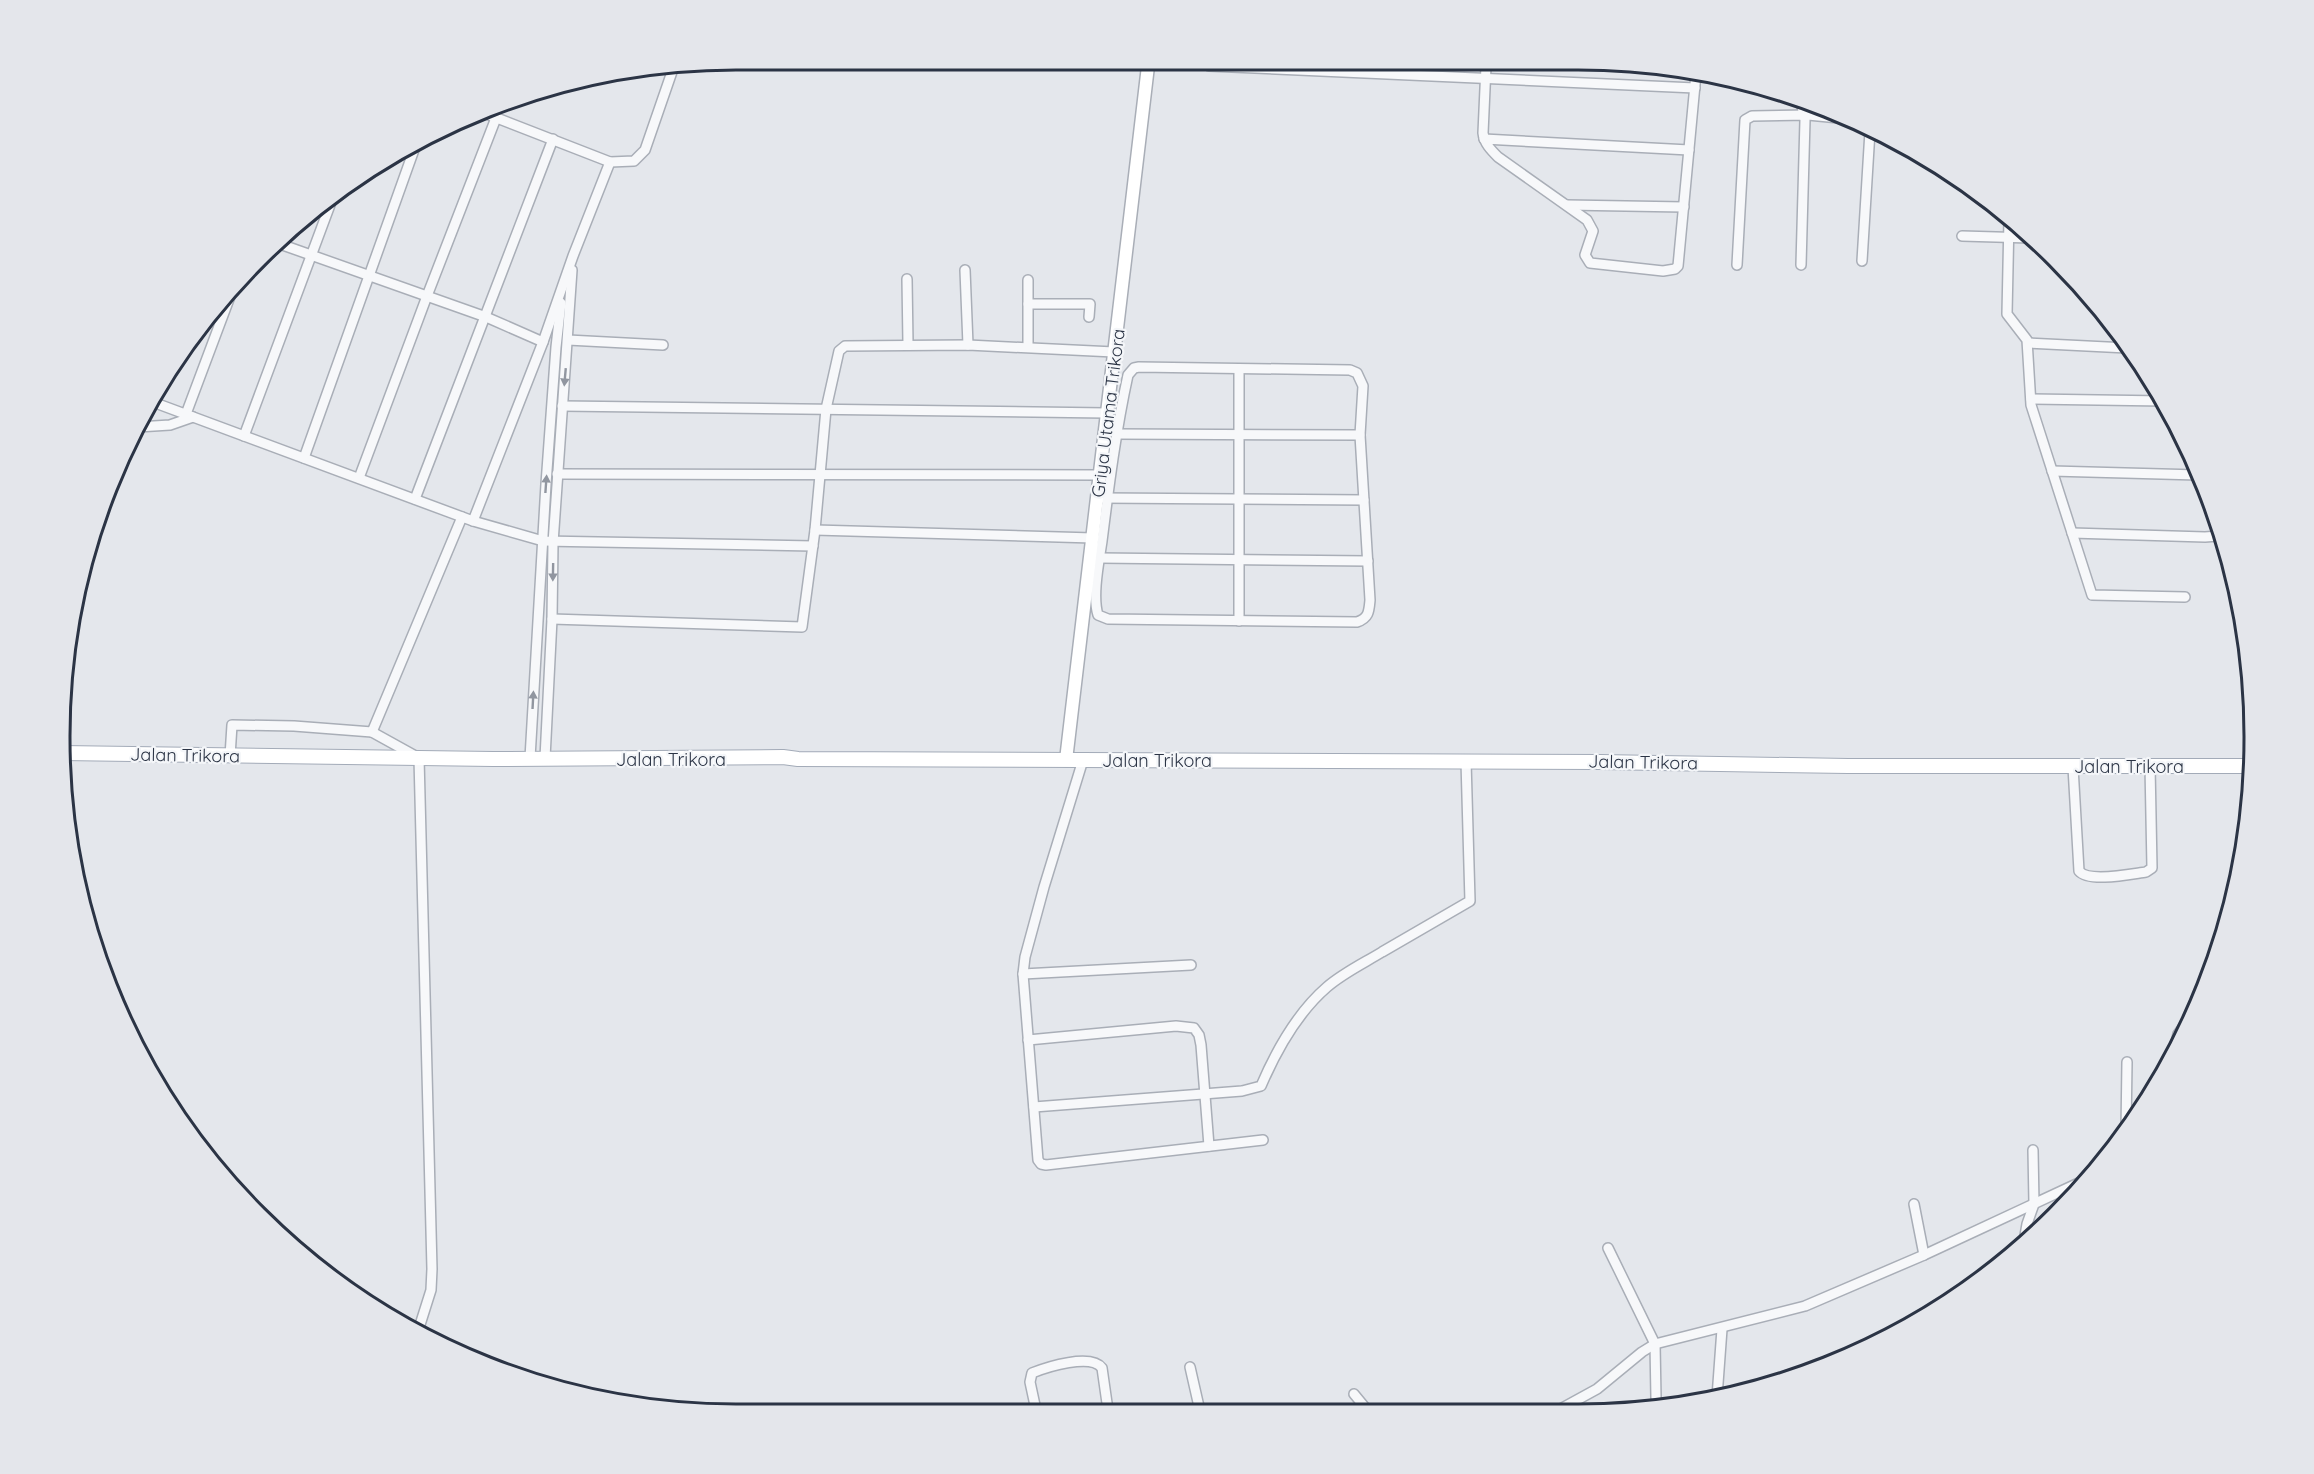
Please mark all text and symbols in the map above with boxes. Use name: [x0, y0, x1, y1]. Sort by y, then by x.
street label: Griya Utama Trikora: [1086, 327, 1130, 499]
one-way arrow: [560, 368, 569, 387]
one-way arrow: [541, 475, 551, 494]
one-way arrow: [548, 562, 557, 581]
one-way arrow: [528, 691, 538, 710]
street label: Jalan Trikora: [130, 743, 240, 767]
street label: Jalan Trikora: [616, 748, 726, 771]
street label: Jalan Trikora: [1102, 749, 1212, 772]
street label: Jalan Trikora: [1588, 750, 1698, 774]
street label: Jalan Trikora: [2074, 755, 2184, 778]

